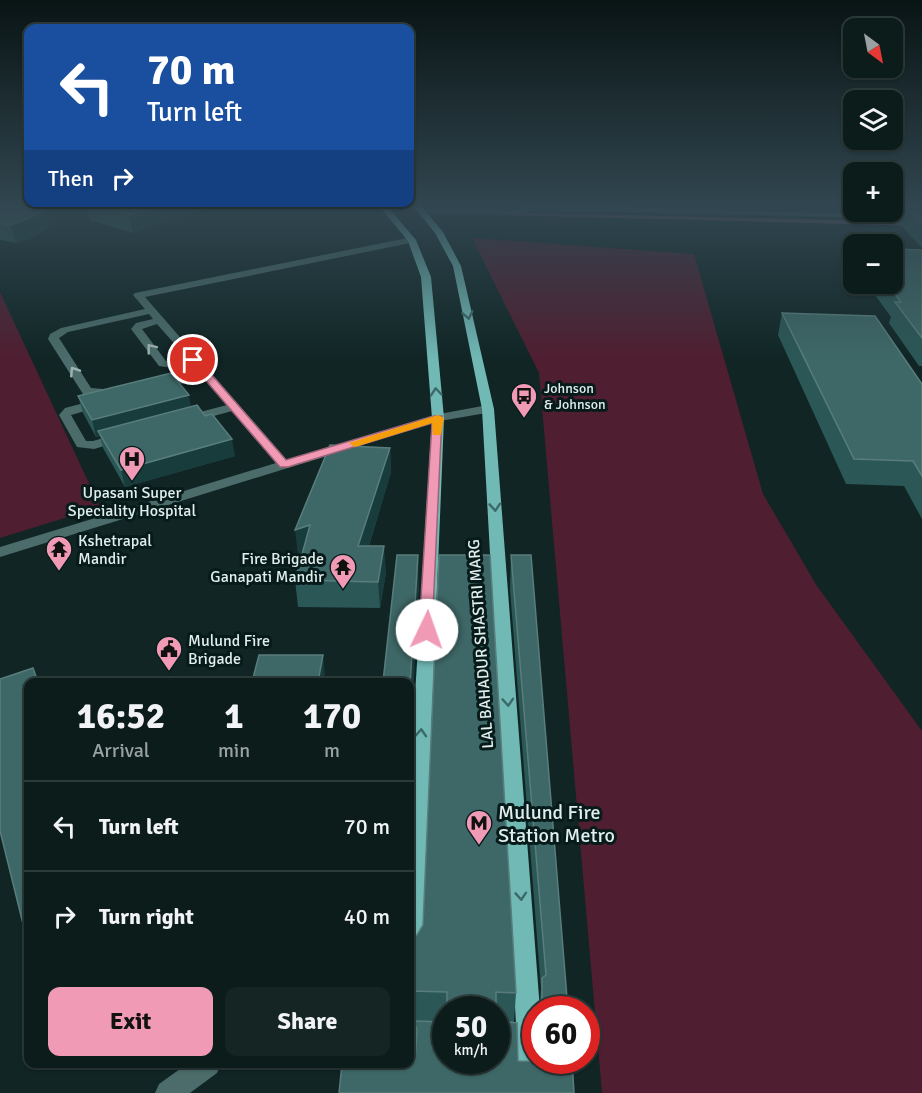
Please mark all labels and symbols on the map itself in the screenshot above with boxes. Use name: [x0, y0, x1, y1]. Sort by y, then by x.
north arrow: [843, 18, 903, 78]
one-way arrow: [461, 309, 474, 319]
pin: [167, 334, 218, 385]
one-way arrow: [147, 344, 158, 355]
one-way arrow: [70, 367, 81, 378]
place label: Johnson & Johnson: [544, 380, 606, 413]
bus stop icon: Johnson & Johnson: [509, 381, 539, 419]
one-way arrow: [430, 387, 443, 396]
hospital icon: Upasani Super Speciality Hospital: [117, 444, 147, 482]
place label: Upasani Super Speciality Hospital: [68, 483, 196, 521]
one-way arrow: [488, 503, 501, 512]
place label: Kshetrapal Mandir: [78, 531, 152, 569]
temple icon: Kshetrapal Mandir: [44, 534, 74, 572]
street label: LAL BAHADUR SHASTRI MARG: [464, 539, 498, 749]
place label: Fire Brigade Ganapati Mandir: [210, 549, 324, 587]
temple icon: Fire Brigade Ganapati Mandir: [328, 552, 358, 590]
position arrow: [395, 598, 459, 662]
place label: Mulund Fire Brigade: [188, 631, 270, 669]
public building icon: Mulund Fire Brigade: [154, 634, 184, 672]
one-way arrow: [501, 697, 514, 706]
one-way arrow: [415, 729, 428, 738]
place label: Mulund Fire Station Metro: [498, 800, 615, 848]
metro station icon: Mulund Fire Station Metro: [464, 808, 494, 846]
one-way arrow: [514, 892, 527, 901]
speed limit sign: 60: [522, 996, 600, 1074]

